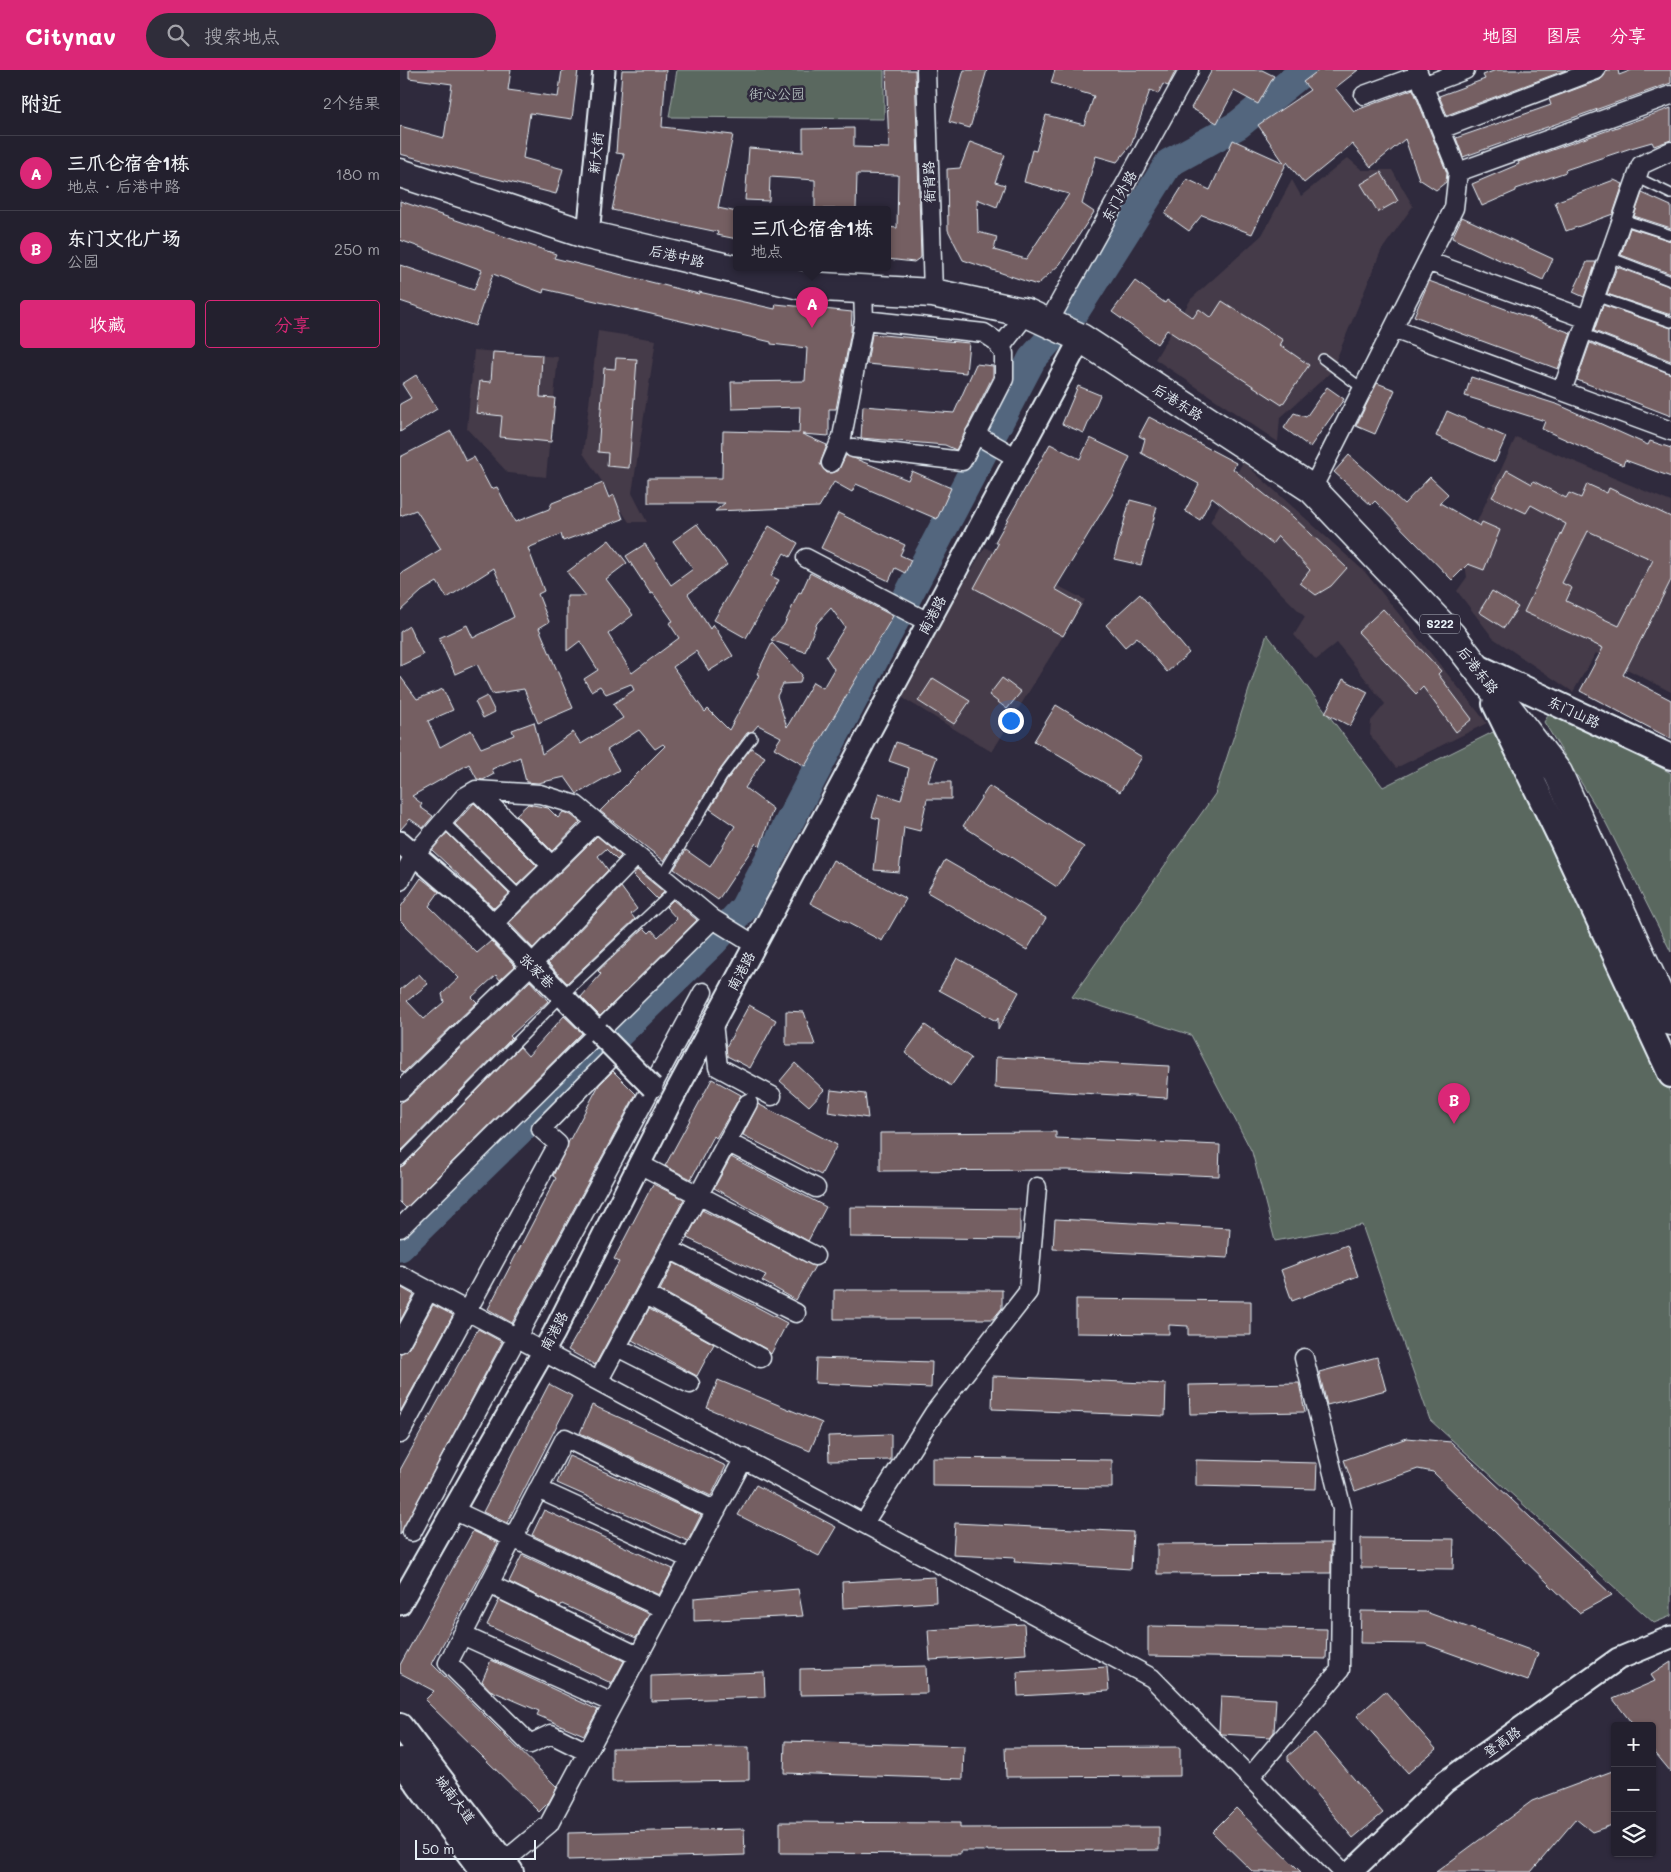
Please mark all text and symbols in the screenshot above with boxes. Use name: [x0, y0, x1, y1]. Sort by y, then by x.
search box: [146, 13, 496, 58]
text: Citynav: [25, 20, 116, 51]
icon: search: [164, 21, 192, 49]
text: 搜索地点: [204, 23, 280, 48]
text: 地图: [1482, 23, 1518, 47]
text: 图层: [1546, 23, 1582, 47]
text: 分享: [1610, 23, 1646, 47]
park label: 街心公园: [749, 84, 805, 103]
text: 附近: [20, 89, 62, 116]
text: 2个结果: [323, 92, 380, 113]
street label: 新大街: [584, 131, 607, 175]
text: 三爪仑宿舍1栋: [67, 150, 189, 175]
street label: 衙背路: [918, 161, 939, 204]
text: A: [30, 163, 42, 184]
text: 180 m: [335, 163, 380, 184]
street label: 东门外路: [1097, 167, 1140, 225]
text: 地点 · 后港中路: [67, 175, 180, 196]
popup: [733, 206, 891, 271]
text: 三爪仑宿舍1栋: [751, 215, 873, 240]
text: 东门文化广场: [67, 225, 181, 250]
text: B: [31, 238, 41, 259]
text: 250 m: [334, 238, 380, 259]
street label: 后港中路: [648, 240, 707, 271]
text: 地点: [751, 240, 783, 261]
text: 公园: [67, 250, 99, 271]
pin: A: [796, 287, 828, 328]
button: 收藏: [20, 300, 195, 348]
button: 分享: [205, 300, 380, 348]
street label: 后港东路: [1150, 378, 1207, 425]
street label: 南港路: [913, 592, 950, 638]
road number: S222: [1420, 614, 1460, 634]
street label: 后港东路: [1454, 642, 1503, 698]
street label: 东门山路: [1545, 691, 1604, 732]
your location: [998, 708, 1024, 734]
street label: 南港路: [722, 948, 759, 994]
street label: 张家巷: [516, 949, 560, 993]
pin: B: [1438, 1083, 1470, 1124]
street label: 南港路: [535, 1308, 572, 1354]
street label: 登高路: [1479, 1722, 1524, 1761]
map controls: [1611, 1722, 1656, 1857]
button: +: [1611, 1722, 1656, 1767]
button: −: [1611, 1767, 1656, 1812]
street label: 城南大道: [431, 1771, 480, 1827]
button: layers: [1611, 1812, 1656, 1857]
scale bar: [415, 1837, 536, 1860]
text: 50 m: [422, 1839, 454, 1858]

